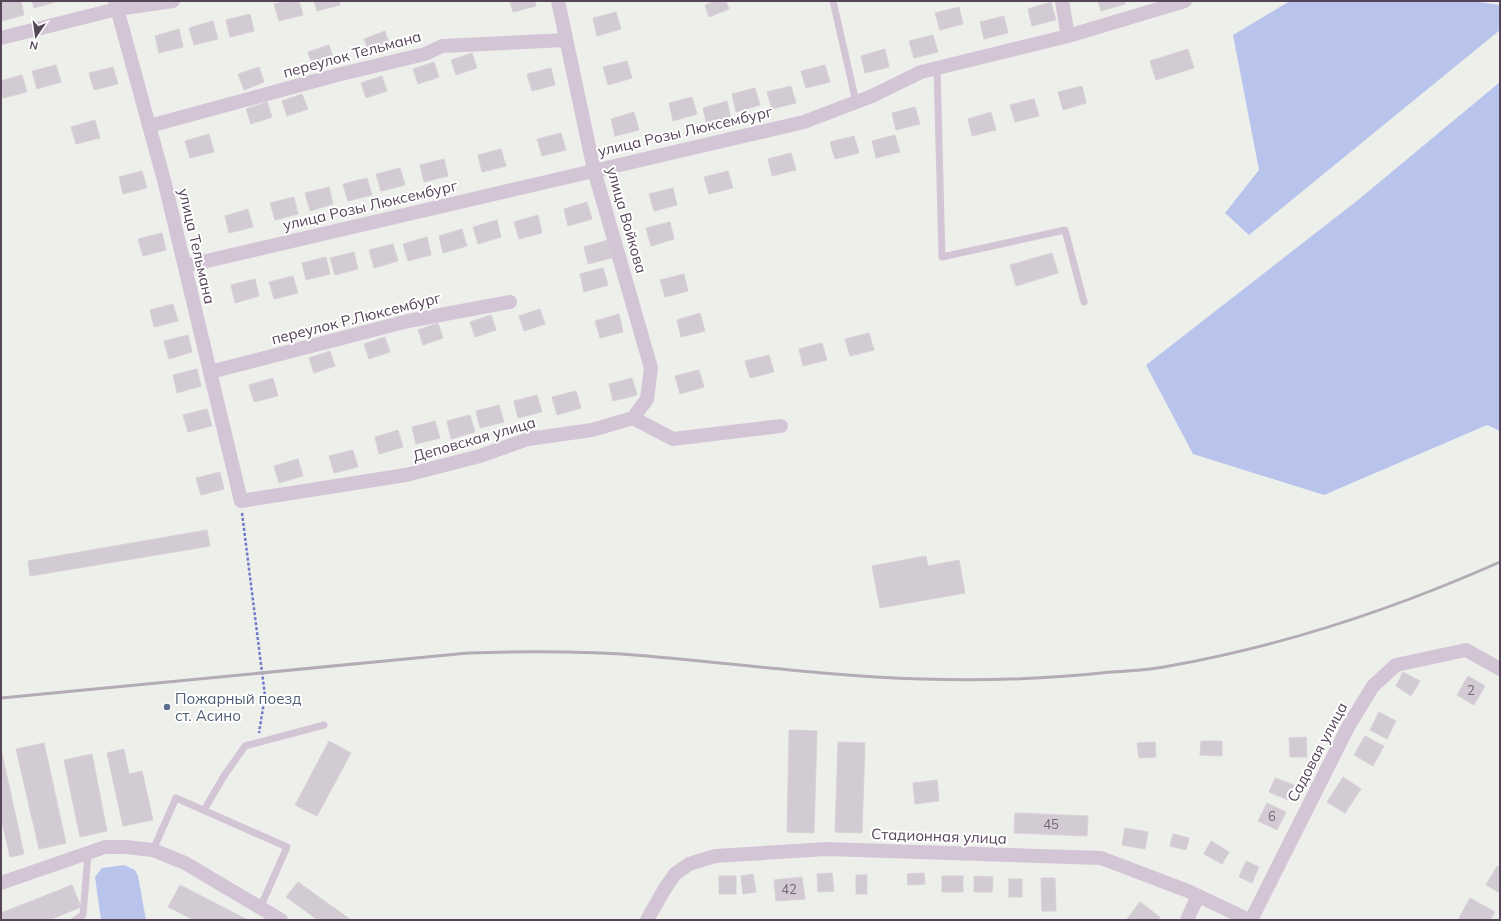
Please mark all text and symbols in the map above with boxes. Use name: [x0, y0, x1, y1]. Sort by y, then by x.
north arrow: [16, 16, 56, 56]
street label: переулок Тельмана: [281, 26, 423, 82]
text: N: [28, 38, 39, 53]
street label: улица Розы Люксембург: [596, 102, 774, 160]
street label: улица Войкова: [603, 165, 651, 275]
street label: улица Розы Люксембург: [281, 176, 459, 234]
street label: улица Тельмана: [174, 186, 220, 306]
street label: переулок Р.Люксембург: [269, 288, 443, 348]
street label: Деповская улица: [410, 412, 538, 466]
house number: 2: [1467, 682, 1475, 698]
place label: Пожарный поезд ст. Асино: [175, 689, 301, 725]
street label: Садовая улица: [1283, 699, 1351, 805]
marker: Пожарный поезд ст. Асино: [162, 702, 172, 712]
house number: 6: [1268, 808, 1276, 824]
house number: 45: [1043, 816, 1059, 832]
street label: Стадионная улица: [871, 824, 1007, 848]
house number: 42: [781, 881, 797, 897]

